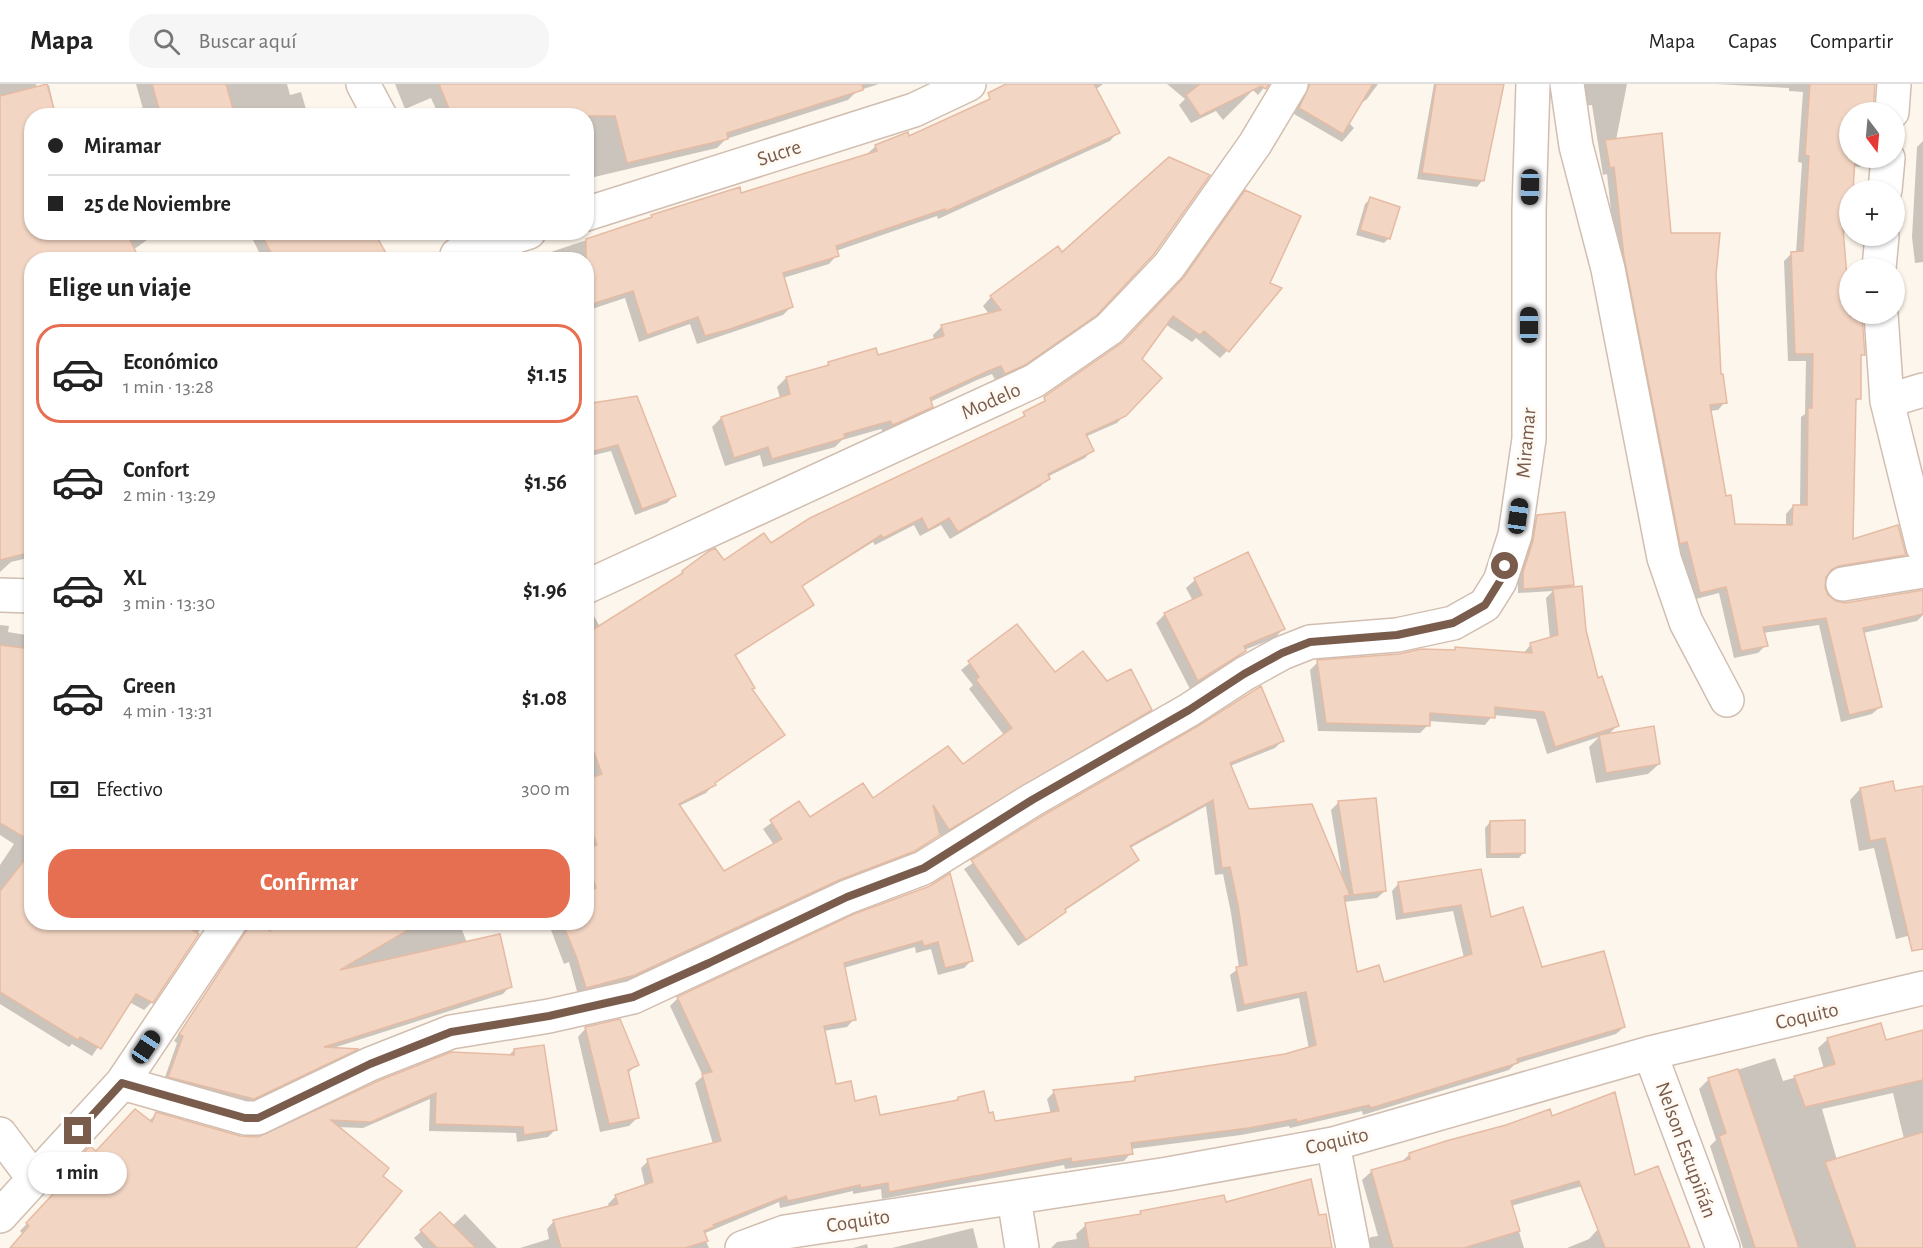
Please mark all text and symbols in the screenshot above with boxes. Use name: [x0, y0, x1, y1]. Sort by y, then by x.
search box: [129, 14, 549, 68]
icon: search: [150, 25, 183, 58]
text: Mapa: [30, 27, 93, 55]
text: Buscar aquí: [198, 30, 297, 52]
text: Mapa: [1649, 31, 1695, 52]
text: Capas: [1728, 31, 1777, 52]
text: Compartir: [1810, 31, 1893, 52]
north arrow: [1839, 102, 1905, 168]
map controls: [1839, 102, 1905, 324]
text: Miramar: [84, 135, 161, 157]
street label: Sucre: [754, 136, 804, 170]
car: [1521, 169, 1539, 205]
button: +: [1839, 180, 1905, 246]
text: 25 de Noviembre: [84, 193, 231, 215]
button: −: [1839, 258, 1905, 324]
text: Elige un viaje: [48, 274, 191, 301]
car: [1520, 307, 1538, 343]
icon: car: [51, 347, 105, 401]
text: Económico: [123, 351, 218, 373]
text: $1.15: [527, 363, 567, 385]
text: 1 min · 13:28: [123, 377, 214, 397]
street label: Modelo: [958, 379, 1024, 423]
street label: Miramar: [1512, 407, 1540, 479]
icon: car: [51, 455, 105, 509]
text: Confort: [123, 459, 189, 481]
text: $1.56: [524, 471, 567, 493]
text: 2 min · 13:29: [123, 485, 216, 505]
car: [1507, 497, 1529, 535]
route start: [1491, 552, 1518, 579]
icon: car: [51, 563, 105, 617]
text: XL: [123, 567, 146, 589]
text: $1.96: [523, 579, 567, 601]
text: 3 min · 13:30: [123, 593, 215, 613]
icon: car: [51, 671, 105, 725]
text: Green: [123, 675, 176, 697]
text: $1.08: [522, 687, 567, 709]
text: 4 min · 13:31: [123, 701, 213, 721]
icon: cash: [48, 773, 81, 806]
text: Efectivo: [96, 778, 163, 800]
text: 300 m: [521, 779, 570, 799]
button: Confirmar: [48, 849, 570, 918]
street label: Coquito: [1773, 999, 1841, 1033]
car: [128, 1027, 164, 1067]
street label: Nelson Estupiñán: [1652, 1079, 1720, 1221]
route end: [64, 1117, 91, 1144]
street label: Coquito: [1303, 1124, 1371, 1158]
callout: 1 min: [28, 1152, 128, 1194]
text: 1 min: [56, 1163, 99, 1183]
street label: Coquito: [825, 1206, 891, 1236]

